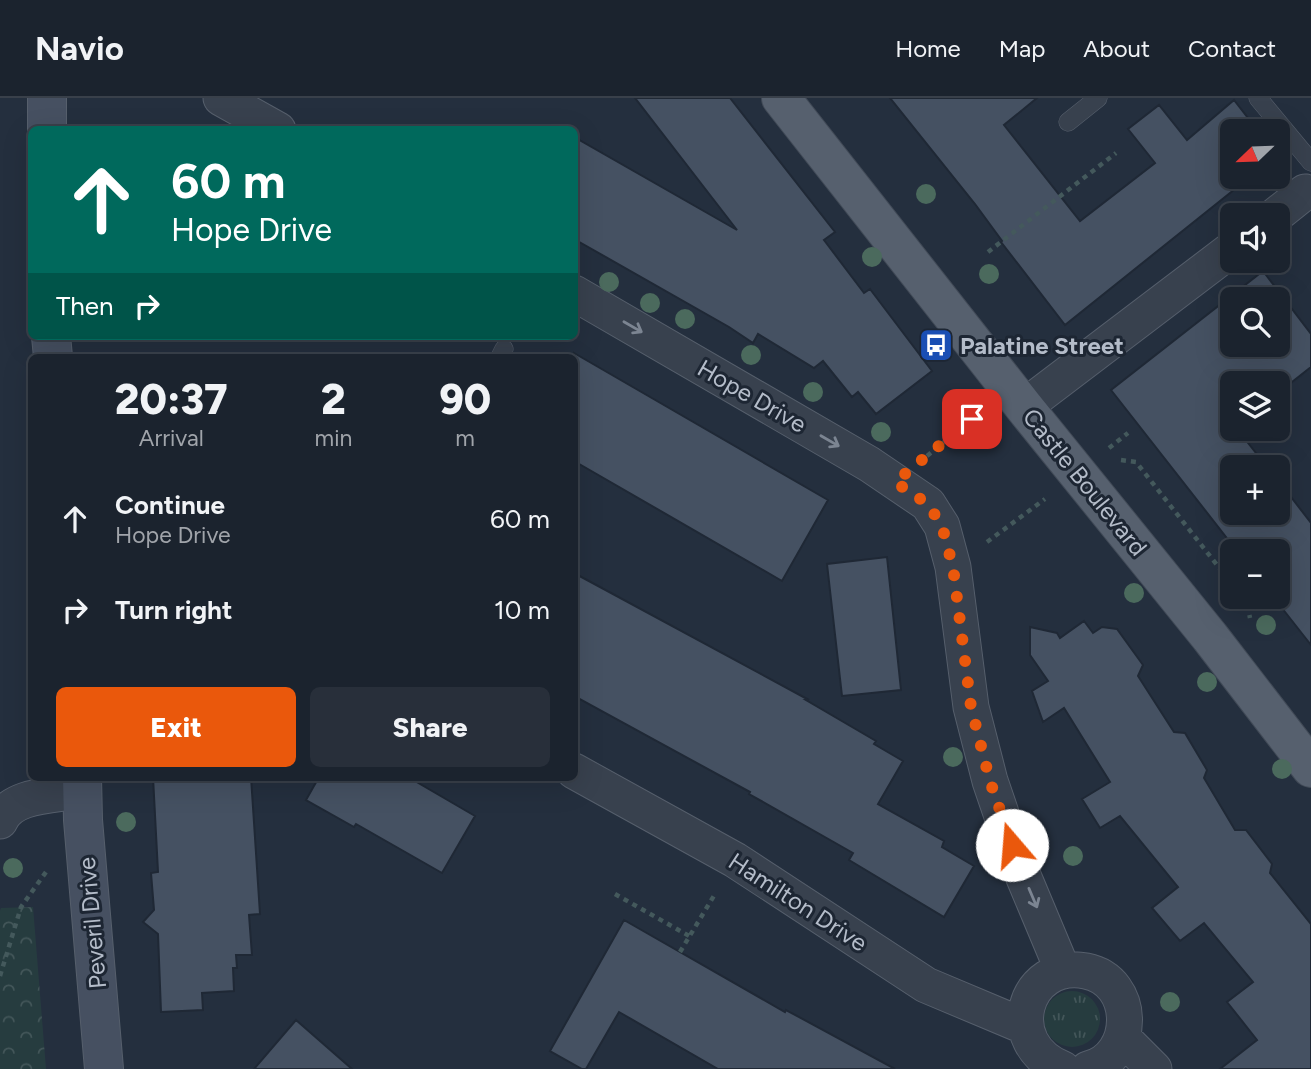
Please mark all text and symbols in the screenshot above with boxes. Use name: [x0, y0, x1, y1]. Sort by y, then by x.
text: Navio: [35, 29, 124, 68]
text: Home: [895, 34, 961, 63]
text: Map: [999, 34, 1045, 63]
text: About: [1083, 34, 1150, 63]
text: Contact: [1188, 34, 1276, 63]
north arrow: [1220, 119, 1290, 189]
map controls: [1220, 119, 1290, 609]
text: 60 m: [171, 151, 286, 210]
icon: ahead: [56, 154, 147, 245]
button: sound: [1220, 203, 1290, 273]
text: Hope Drive: [171, 211, 332, 249]
icon: right: [128, 287, 166, 325]
button: search: [1220, 287, 1290, 357]
text: Then: [56, 290, 114, 322]
one-way arrow: [622, 321, 643, 334]
bus stop icon: Palatine Street: [917, 326, 955, 364]
place label: Palatine Street: [960, 331, 1124, 360]
street label: Hope Drive: [693, 353, 811, 439]
button: layers: [1220, 371, 1290, 441]
text: 20:37: [115, 374, 228, 425]
text: 2: [321, 374, 346, 425]
text: 90: [439, 374, 491, 425]
pin: [942, 389, 1002, 449]
icon: arrive: [953, 400, 991, 438]
street label: Castle Boulevard: [1017, 403, 1153, 561]
text: Arrival: [139, 424, 204, 452]
text: min: [315, 424, 352, 452]
text: m: [455, 424, 475, 452]
one-way arrow: [819, 435, 839, 449]
button: +: [1220, 455, 1290, 525]
text: Continue: [115, 489, 225, 521]
icon: ahead: [56, 500, 94, 538]
text: 60 m: [490, 503, 550, 535]
text: Hope Drive: [115, 521, 231, 549]
button: −: [1220, 539, 1290, 609]
icon: right: [56, 591, 94, 629]
text: Turn right: [115, 594, 232, 626]
text: 10 m: [494, 594, 550, 626]
button: Exit: [56, 687, 296, 767]
button: Share: [310, 687, 550, 767]
position arrow: [975, 808, 1049, 882]
street label: Hamilton Drive: [723, 846, 873, 958]
street label: Peveril Drive: [72, 856, 112, 990]
one-way arrow: [1027, 887, 1040, 909]

